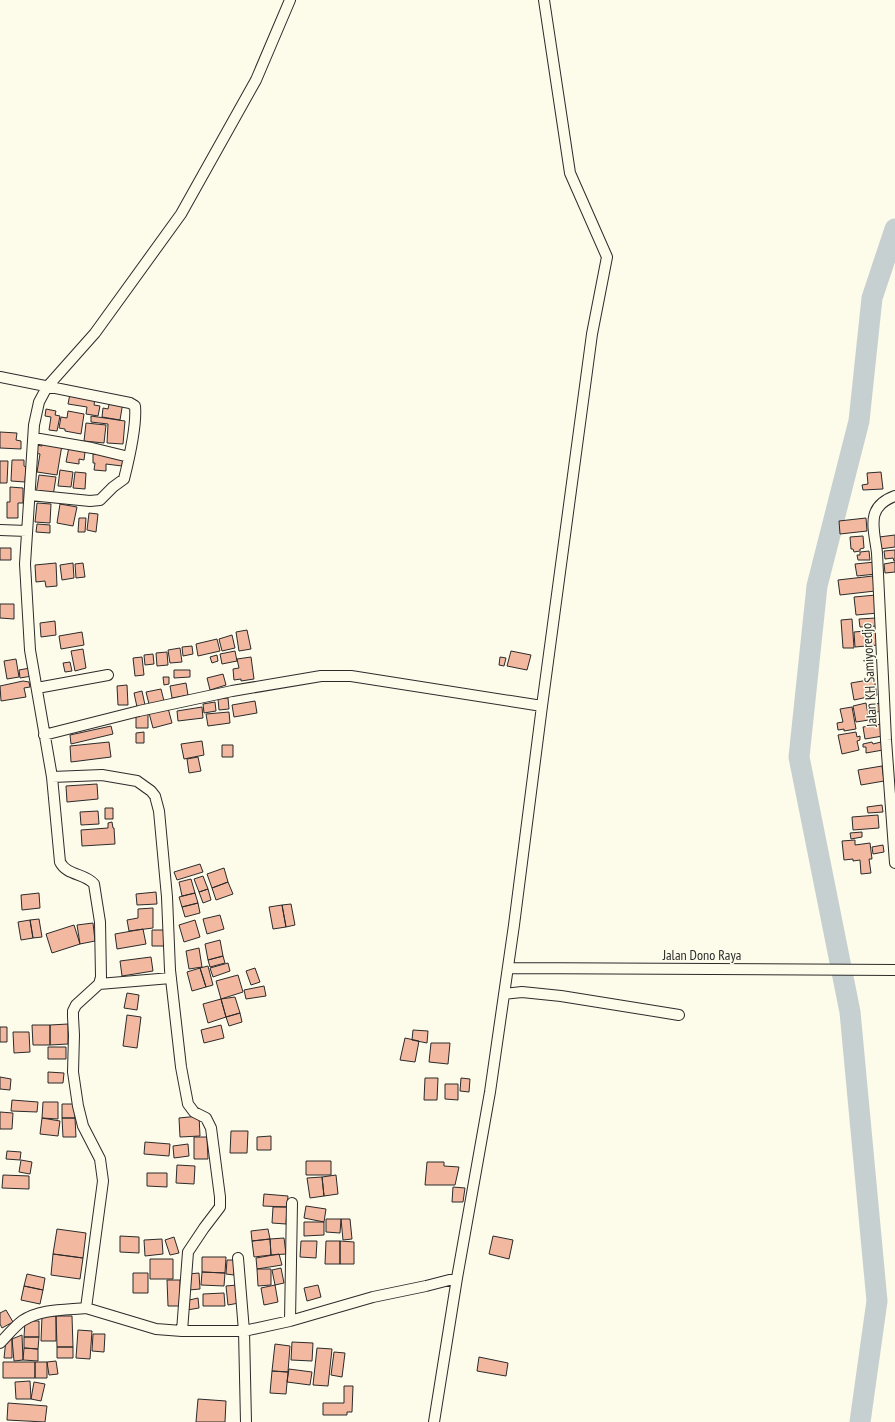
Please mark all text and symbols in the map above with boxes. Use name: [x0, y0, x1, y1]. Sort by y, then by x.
street label: Jalan KH Samiyoredjo: [857, 623, 881, 728]
street label: Jalan Dono Raya: [662, 946, 741, 964]

